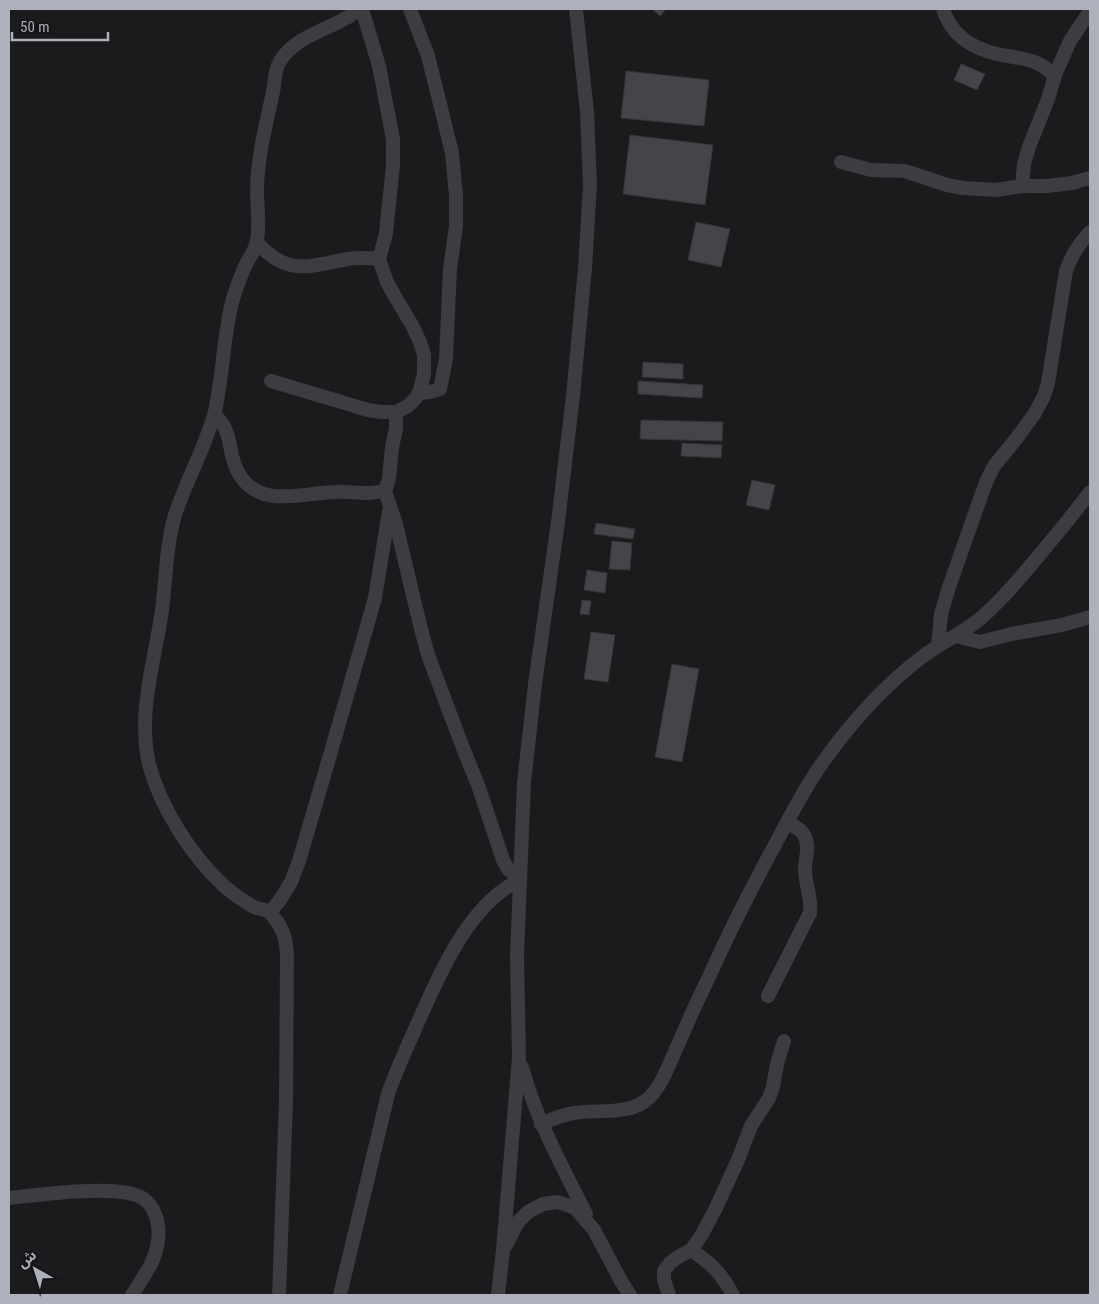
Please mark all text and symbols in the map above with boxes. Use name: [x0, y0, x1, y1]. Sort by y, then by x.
scale bar: [12, 10, 109, 42]
text: 50 m: [20, 18, 50, 36]
north arrow: [10, 1244, 60, 1294]
text: ش: [14, 1247, 39, 1271]

